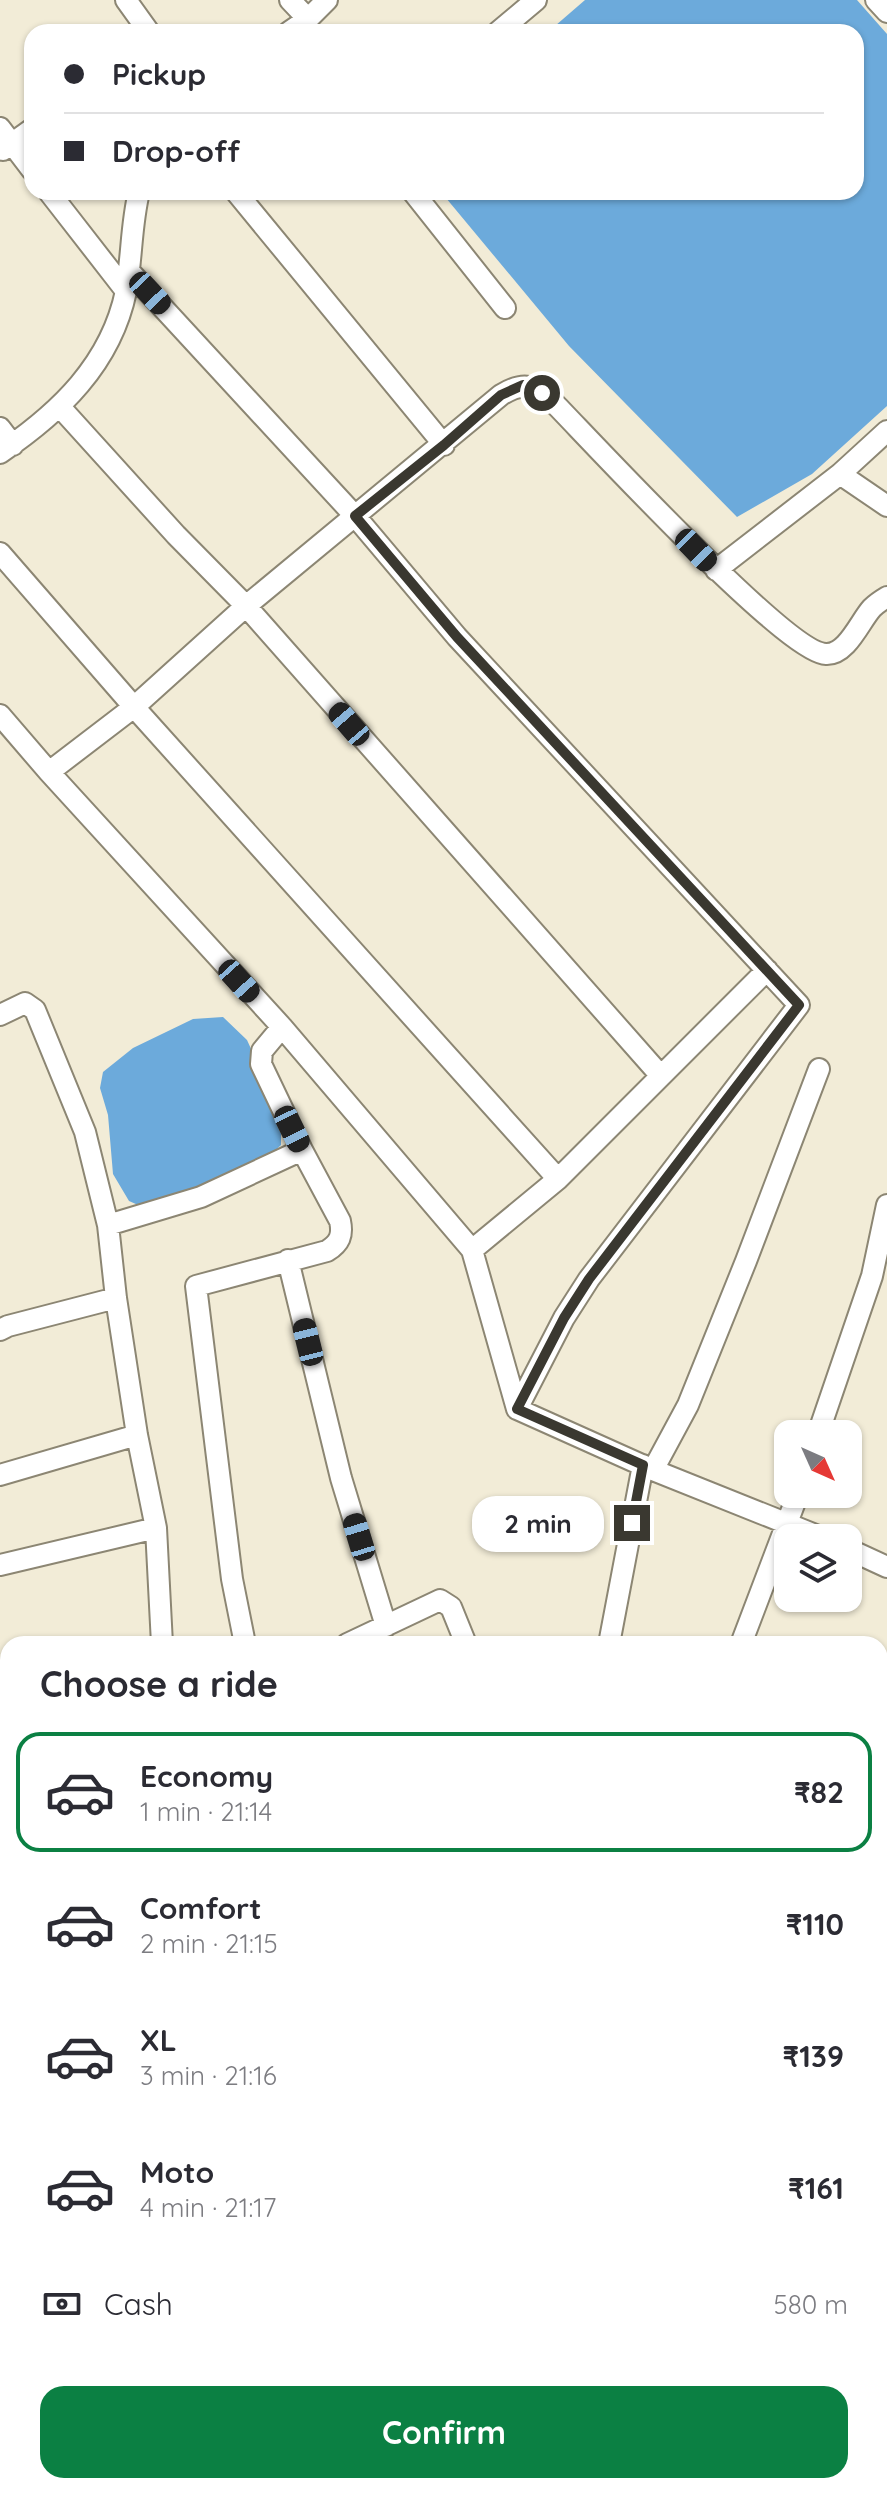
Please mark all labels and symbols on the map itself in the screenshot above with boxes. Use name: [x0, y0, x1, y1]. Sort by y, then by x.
car: [125, 267, 175, 319]
route start: [524, 375, 560, 411]
car: [671, 524, 721, 576]
car: [324, 698, 374, 750]
car: [214, 955, 264, 1007]
car: [271, 1102, 313, 1156]
car: [291, 1316, 325, 1368]
north arrow: [774, 1420, 862, 1508]
callout: 2 min: [472, 1495, 604, 1551]
route end: [614, 1505, 650, 1541]
car: [341, 1511, 377, 1563]

